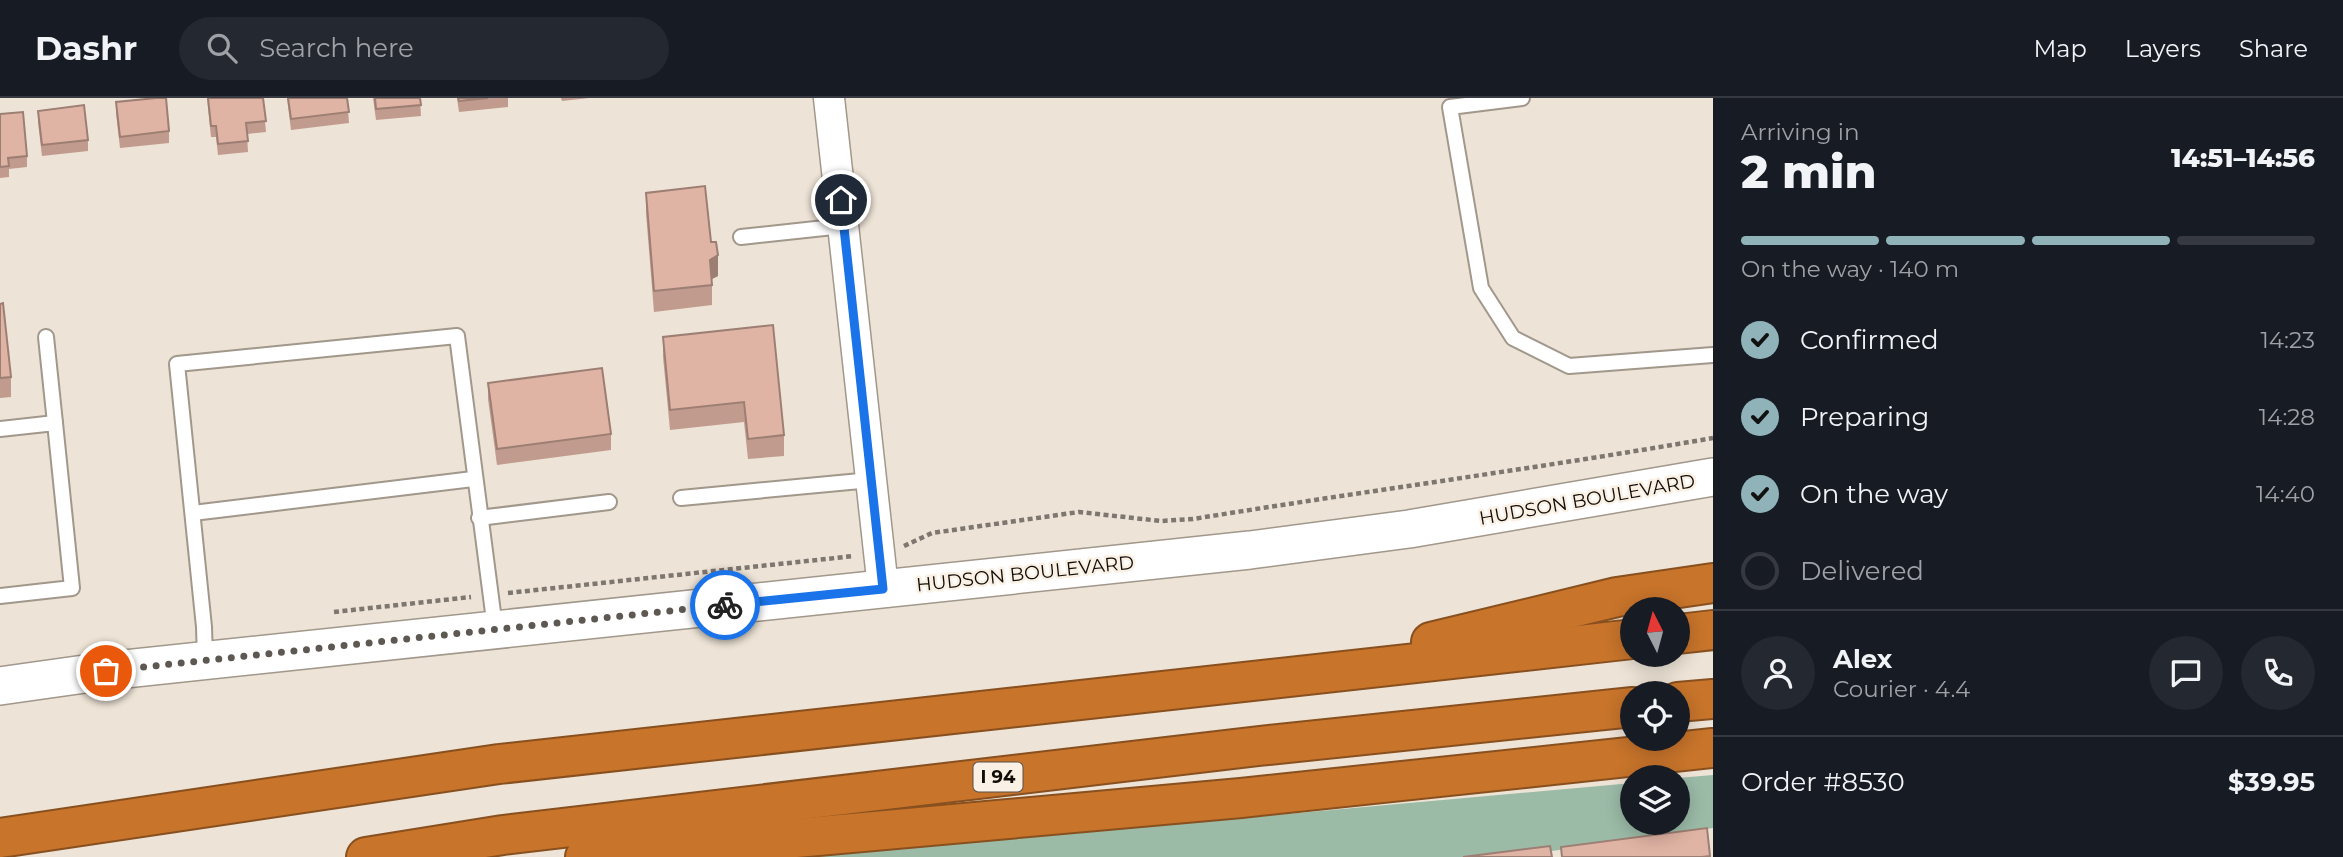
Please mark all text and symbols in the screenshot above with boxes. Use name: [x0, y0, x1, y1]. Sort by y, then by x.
search box: [179, 17, 669, 80]
text: Dashr: [35, 28, 137, 68]
icon: search: [203, 29, 241, 67]
text: Search here: [259, 32, 414, 64]
text: Map: [2033, 34, 2087, 63]
text: Layers: [2125, 34, 2201, 63]
text: Share: [2239, 34, 2308, 63]
text: Arriving in: [1741, 118, 1860, 146]
text: 14:51–14:56: [2171, 142, 2315, 174]
text: 2 min: [1741, 143, 1876, 200]
pin: [811, 170, 871, 230]
icon: home: [822, 181, 860, 219]
text: On the way · 140 m: [1741, 255, 1959, 283]
icon: check: [1741, 321, 1779, 359]
text: Confirmed: [1800, 324, 1939, 356]
text: 14:23: [2260, 326, 2315, 354]
icon: check: [1741, 398, 1779, 436]
text: Preparing: [1800, 401, 1929, 433]
text: 14:28: [2259, 403, 2315, 431]
street label: HUDSON BOULEVARD: [1477, 469, 1697, 530]
icon: check: [1741, 475, 1779, 513]
text: On the way: [1800, 478, 1948, 510]
text: 14:40: [2256, 480, 2315, 508]
street label: HUDSON BOULEVARD: [915, 551, 1135, 596]
text: Delivered: [1800, 555, 1924, 587]
courier: [690, 570, 760, 640]
icon: bike: [706, 586, 744, 624]
north arrow: [1620, 597, 1690, 667]
map controls: [1620, 597, 1690, 835]
button: person: [1741, 636, 1815, 710]
button: chat: [2149, 636, 2223, 710]
button: phone: [2241, 636, 2315, 710]
pin: [76, 641, 136, 701]
text: Alex: [1833, 643, 1892, 675]
icon: bag: [87, 652, 125, 690]
text: Courier · 4.4: [1833, 675, 1970, 703]
button: locate: [1620, 681, 1690, 751]
road number: I 94: [974, 762, 1023, 792]
button: layers: [1620, 765, 1690, 835]
text: Order #8530: [1741, 766, 1905, 798]
text: $39.95: [2228, 766, 2315, 798]

